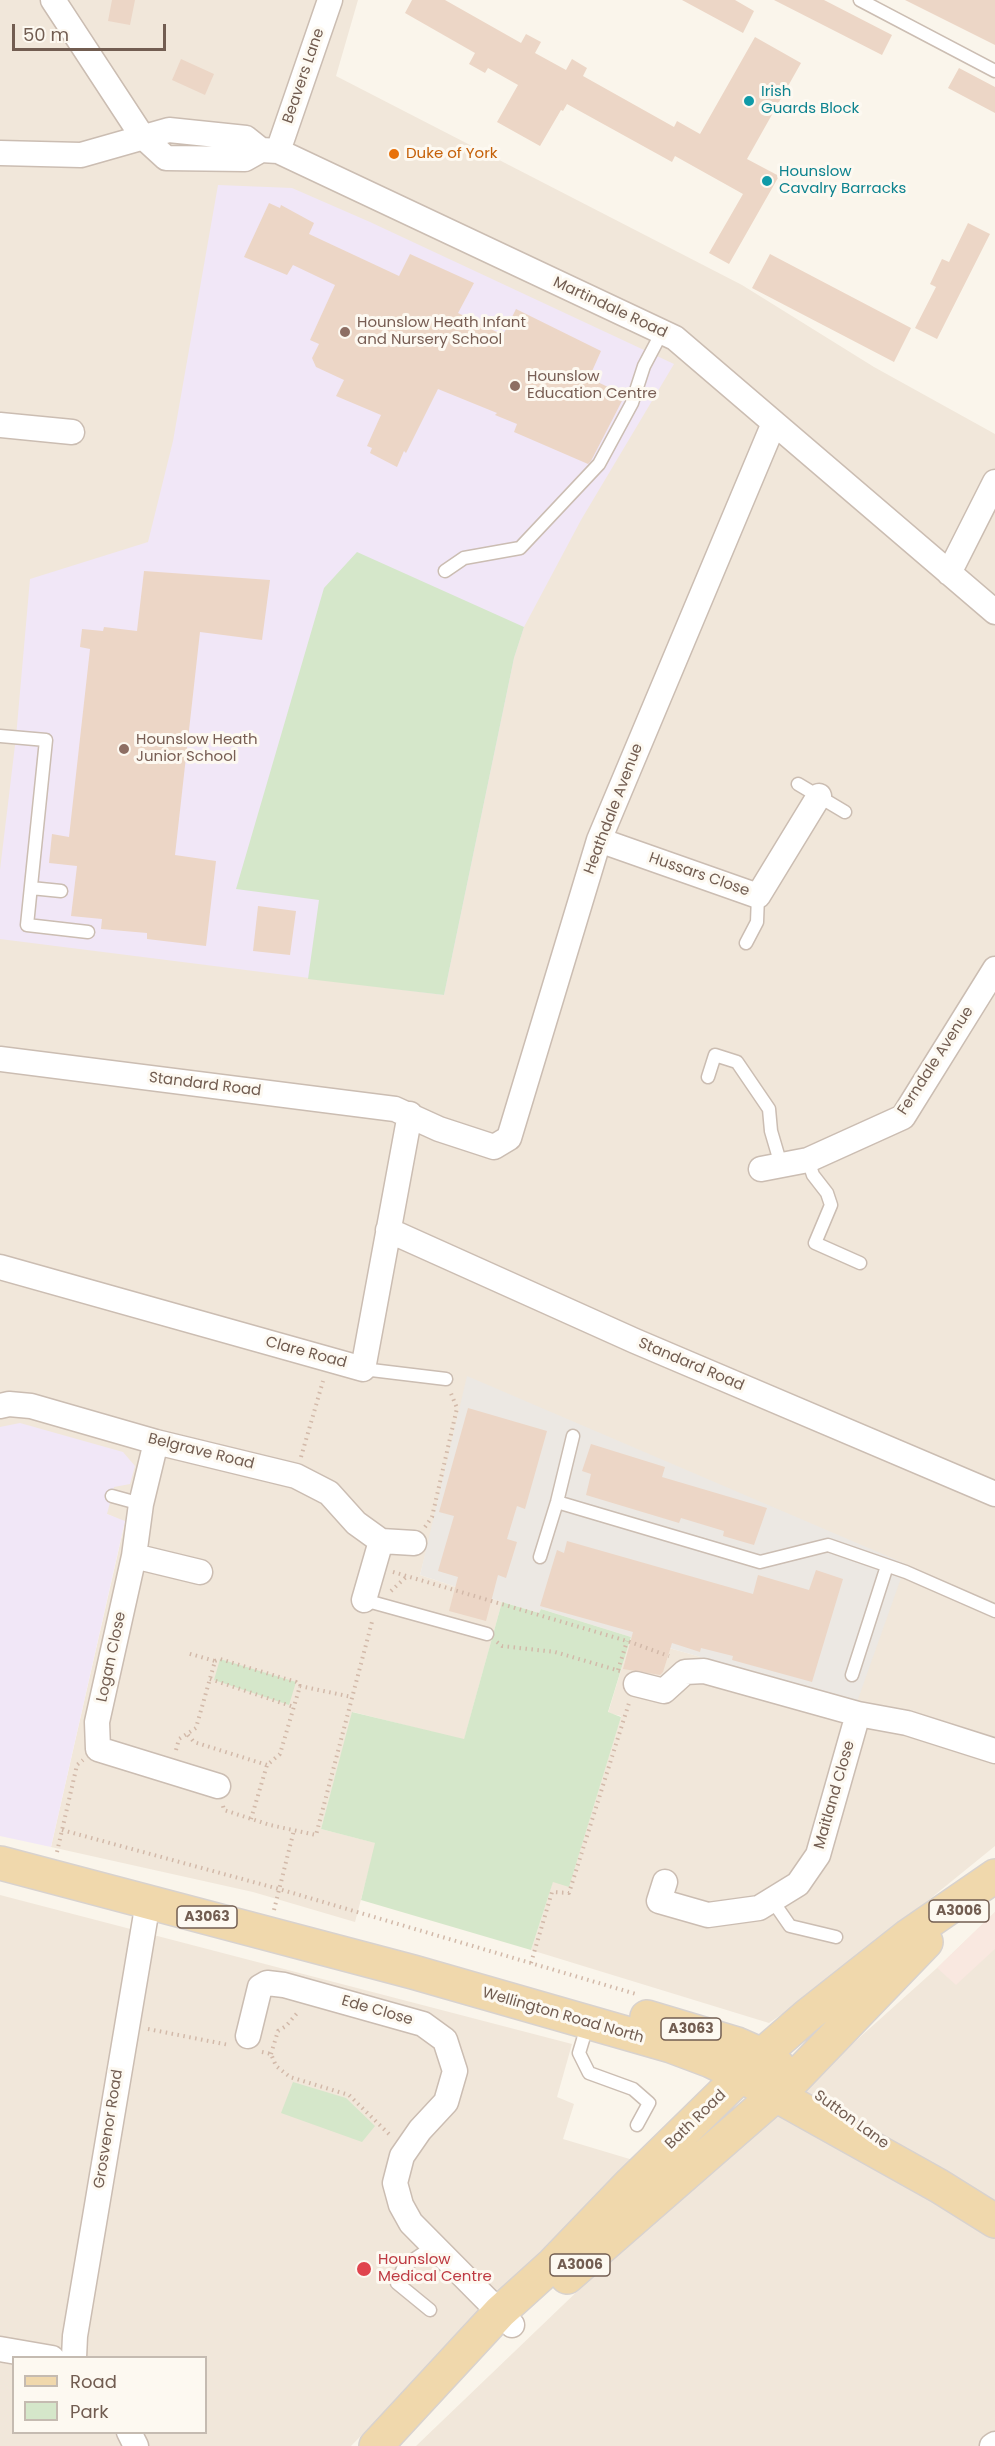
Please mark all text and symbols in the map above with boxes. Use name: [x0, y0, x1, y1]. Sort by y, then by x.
scale bar: [15, 12, 170, 50]
text: 50 m: [23, 22, 69, 47]
street label: Beavers Lane: [279, 26, 329, 126]
place label: Irish Guards Block: [761, 83, 859, 118]
marker: Irish Guards Block: [742, 94, 756, 108]
place label: Duke of York: [406, 145, 497, 163]
marker: Duke of York: [387, 147, 401, 161]
place label: Hounslow Cavalry Barracks: [779, 163, 906, 198]
marker: Hounslow Cavalry Barracks: [760, 174, 774, 188]
street label: Martindale Road: [550, 274, 670, 342]
place label: Hounslow Heath Infant and Nursery School: [357, 314, 526, 349]
marker: Hounslow Heath Infant and Nursery School: [338, 325, 352, 339]
place label: Hounslow Education Centre: [527, 368, 657, 403]
marker: Hounslow Education Centre: [508, 379, 522, 393]
place label: Hounslow Heath Junior School: [136, 731, 257, 766]
street label: Heathdale Avenue: [581, 741, 647, 877]
marker: Hounslow Heath Junior School: [117, 742, 131, 756]
street label: Hussars Close: [646, 849, 752, 901]
street label: Ferndale Avenue: [894, 1003, 978, 1119]
street label: Standard Road: [148, 1069, 262, 1101]
street label: Clare Road: [263, 1334, 349, 1372]
street label: Standard Road: [635, 1335, 747, 1395]
street label: Belgrave Road: [146, 1430, 256, 1474]
street label: Logan Close: [94, 1610, 130, 1704]
street label: Maitland Close: [811, 1739, 859, 1851]
road number: A3006: [929, 1900, 989, 1922]
road number: A3063: [177, 1906, 237, 1928]
street label: Wellington Road North: [480, 1984, 646, 2048]
street label: Ede Close: [339, 1992, 415, 2030]
road number: A3063: [661, 2018, 721, 2040]
street label: Grosvenor Road: [91, 2068, 127, 2190]
street label: Bath Road: [662, 2087, 730, 2153]
street label: Sutton Lane: [810, 2087, 892, 2153]
place label: Hounslow Medical Centre: [378, 2251, 492, 2286]
road number: A3006: [550, 2254, 610, 2276]
marker: Hounslow Medical Centre: [355, 2260, 373, 2278]
legend: [12, 2356, 207, 2434]
text: Road: [70, 2369, 117, 2394]
text: Park: [70, 2399, 109, 2424]

